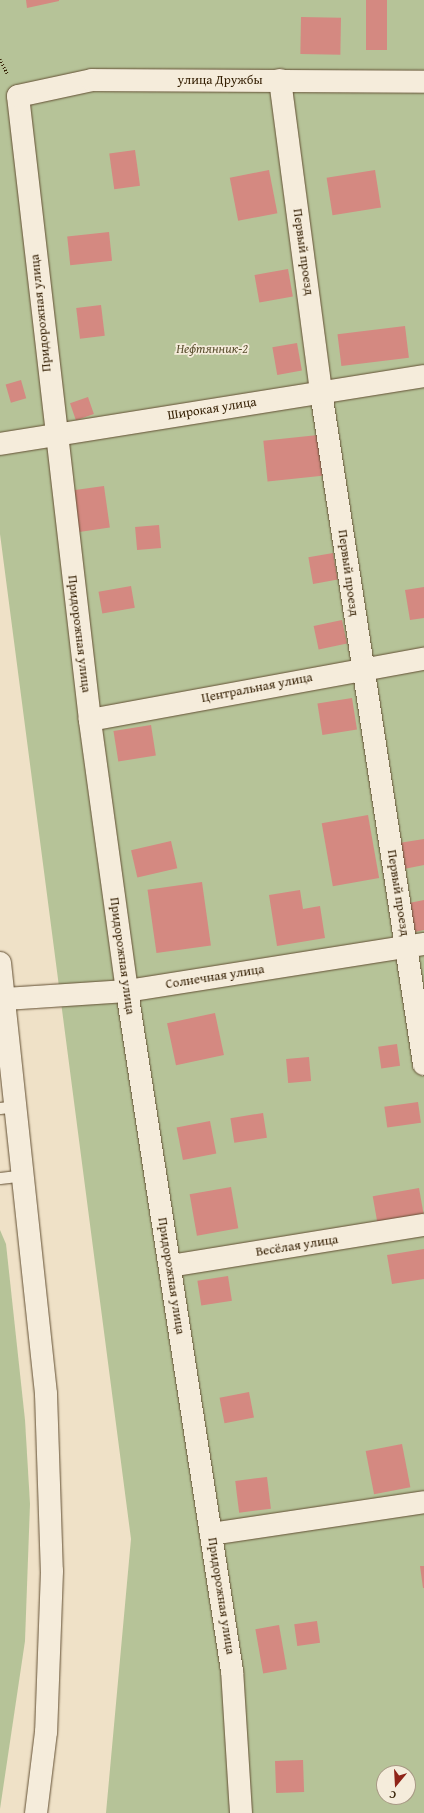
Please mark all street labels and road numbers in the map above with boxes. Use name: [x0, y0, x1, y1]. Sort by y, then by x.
street label: улица Дружбы: [177, 72, 263, 88]
street label: Первый проезд: [289, 208, 317, 296]
street label: Придорожная улица: [27, 253, 55, 373]
street label: Широкая улица: [166, 394, 258, 424]
street label: Первый проезд: [334, 529, 362, 617]
street label: Придорожная улица: [64, 574, 94, 694]
street label: Центральная улица: [200, 670, 314, 706]
street label: Первый проезд: [383, 849, 413, 937]
street label: Придорожная улица: [106, 896, 138, 1016]
street label: Солнечная улица: [165, 961, 265, 993]
street label: Придорожная улица: [154, 1216, 188, 1336]
street label: Весёлая улица: [255, 1232, 339, 1260]
street label: Придорожная улица: [204, 1536, 238, 1656]

